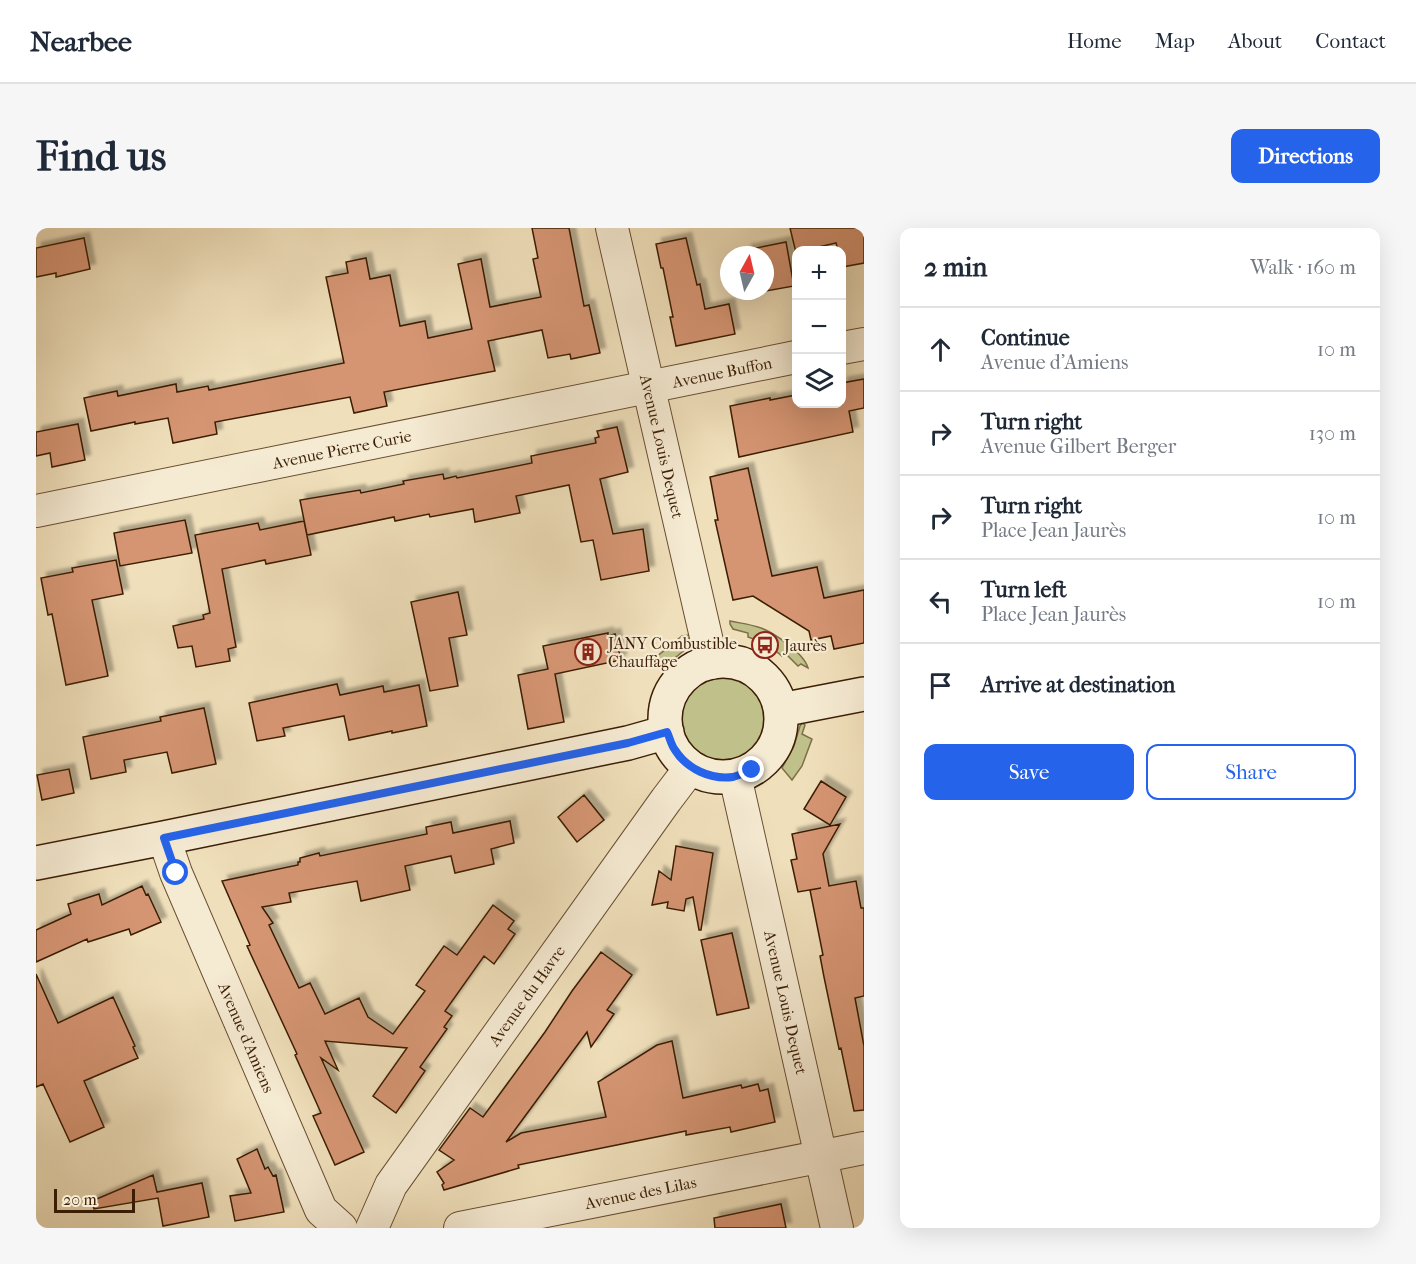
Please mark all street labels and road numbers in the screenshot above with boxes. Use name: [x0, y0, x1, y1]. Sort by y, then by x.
street label: Avenue Buffon: [670, 353, 774, 392]
street label: Avenue Louis Dequet: [636, 372, 687, 520]
street label: Avenue Pierre Curie: [270, 426, 413, 473]
street label: Avenue Louis Dequet: [760, 928, 811, 1076]
street label: Avenue du Havre: [484, 942, 569, 1050]
street label: Avenue d'Amiens: [214, 979, 278, 1096]
street label: Avenue des Lilas: [582, 1172, 698, 1213]

